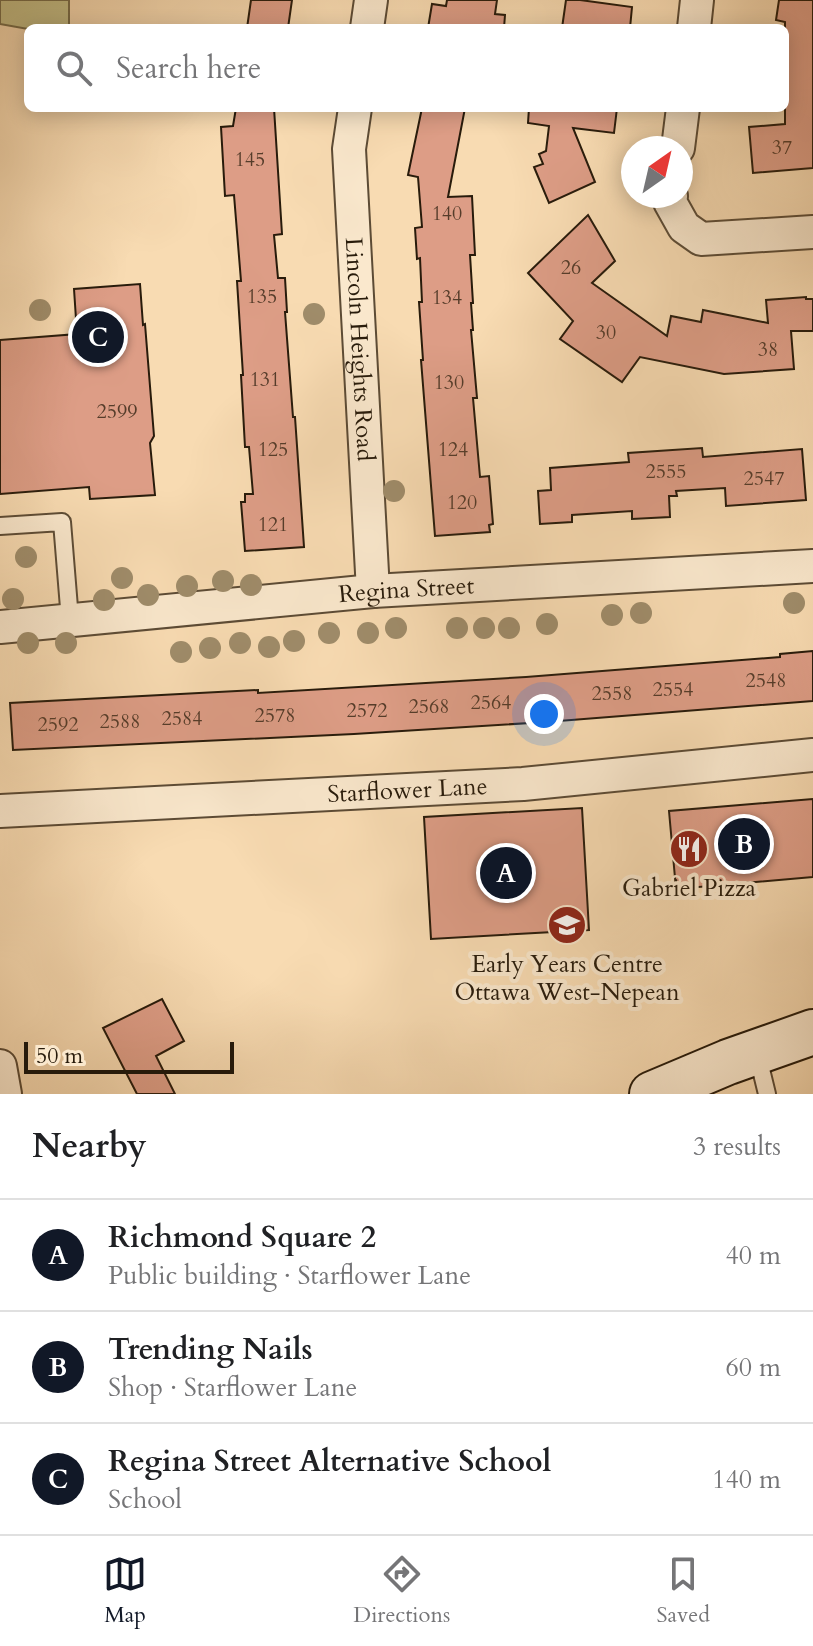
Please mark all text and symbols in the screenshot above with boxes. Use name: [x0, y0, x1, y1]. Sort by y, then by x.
search box: [24, 24, 789, 112]
icon: search: [52, 46, 96, 90]
text: Search here: [116, 48, 261, 89]
house number: 37: [772, 134, 792, 161]
north arrow: [621, 136, 693, 208]
house number: 145: [235, 146, 265, 173]
house number: 140: [432, 200, 462, 227]
street label: Lincoln Heights Road: [337, 236, 382, 462]
house number: 26: [561, 254, 581, 281]
house number: 135: [247, 283, 277, 310]
house number: 134: [432, 284, 462, 311]
pin: C: [72, 307, 124, 367]
house number: 30: [596, 319, 616, 346]
house number: 38: [758, 336, 778, 363]
house number: 131: [250, 366, 280, 393]
house number: 130: [434, 369, 464, 396]
house number: 2599: [97, 398, 137, 425]
house number: 125: [258, 436, 288, 463]
house number: 124: [438, 436, 468, 463]
house number: 2555: [646, 458, 686, 485]
house number: 2547: [744, 465, 784, 492]
house number: 120: [447, 489, 477, 516]
house number: 121: [258, 511, 288, 538]
street label: Regina Street: [337, 569, 475, 611]
house number: 2548: [746, 667, 786, 694]
house number: 2554: [653, 676, 693, 703]
house number: 2558: [592, 680, 632, 707]
house number: 2564: [471, 689, 511, 716]
house number: 2568: [409, 693, 449, 720]
your location: [524, 694, 564, 734]
house number: 2572: [347, 697, 387, 724]
house number: 2578: [255, 702, 295, 729]
house number: 2584: [162, 705, 202, 732]
house number: 2588: [100, 708, 140, 735]
house number: 2592: [38, 711, 78, 738]
street label: Starflower Lane: [327, 769, 488, 811]
pin: B: [718, 814, 770, 874]
restaurant icon: Gabriel Pizza: [668, 828, 710, 870]
pin: A: [480, 843, 532, 903]
place label: Gabriel Pizza: [622, 872, 757, 905]
school or university icon: Early Years Centre Ottawa West-Nepean: [546, 904, 588, 946]
place label: Early Years Centre Ottawa West-Nepean: [454, 948, 680, 1009]
scale bar: [24, 1038, 234, 1074]
text: 50 m: [36, 1041, 83, 1071]
text: Nearby: [32, 1123, 147, 1169]
text: 3 results: [693, 1129, 781, 1164]
text: Richmond Square 2: [108, 1217, 376, 1258]
text: A: [48, 1238, 68, 1273]
text: 40 m: [725, 1238, 781, 1273]
text: Public building · Starflower Lane: [108, 1258, 471, 1293]
text: Trending Nails: [108, 1329, 313, 1370]
text: B: [49, 1350, 67, 1385]
text: 60 m: [725, 1350, 781, 1385]
text: Shop · Starflower Lane: [108, 1370, 357, 1405]
text: Regina Street Alternative School: [108, 1441, 551, 1482]
text: C: [48, 1462, 68, 1497]
text: 140 m: [712, 1462, 781, 1497]
text: School: [108, 1482, 182, 1517]
tab: Map: [103, 1552, 147, 1630]
tab: Directions: [353, 1552, 450, 1630]
tab: Saved: [657, 1552, 710, 1630]

